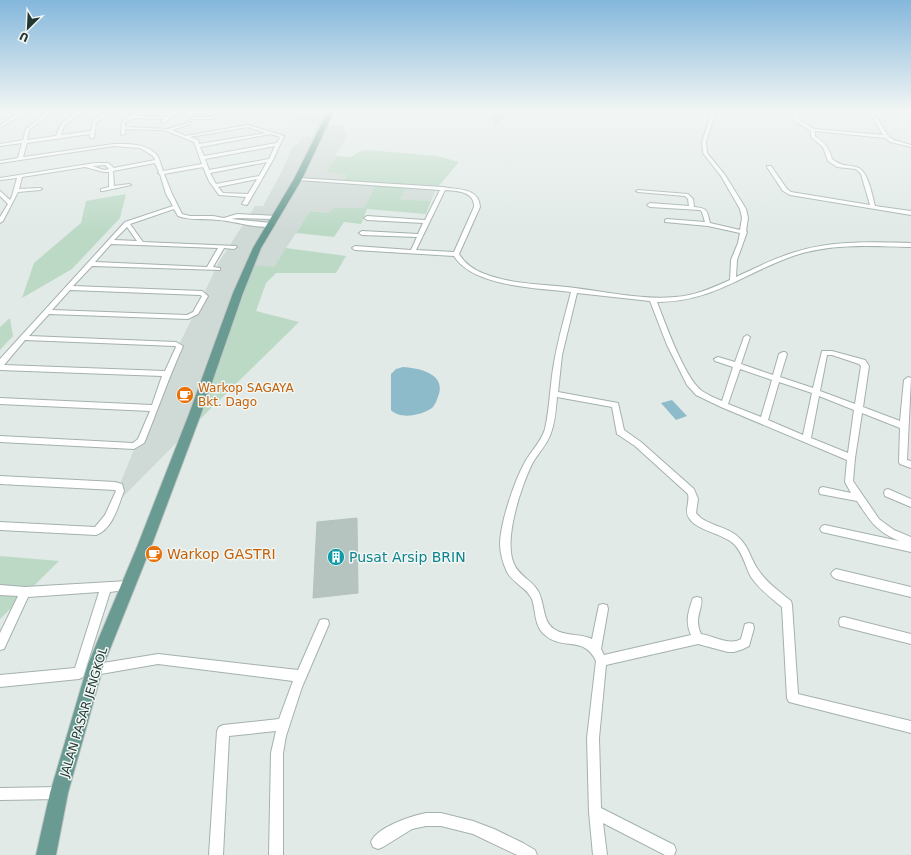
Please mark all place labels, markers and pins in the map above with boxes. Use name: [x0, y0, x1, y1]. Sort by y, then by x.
place label: Warkop SAGAYA Bkt. Dago: [198, 381, 294, 409]
cafe icon: Warkop SAGAYA Bkt. Dago: [175, 385, 195, 405]
cafe icon: Warkop GASTRI: [144, 544, 164, 564]
place label: Warkop GASTRI: [167, 546, 276, 562]
building icon: Pusat Arsip BRIN: [326, 547, 346, 567]
place label: Pusat Arsip BRIN: [349, 549, 466, 565]

